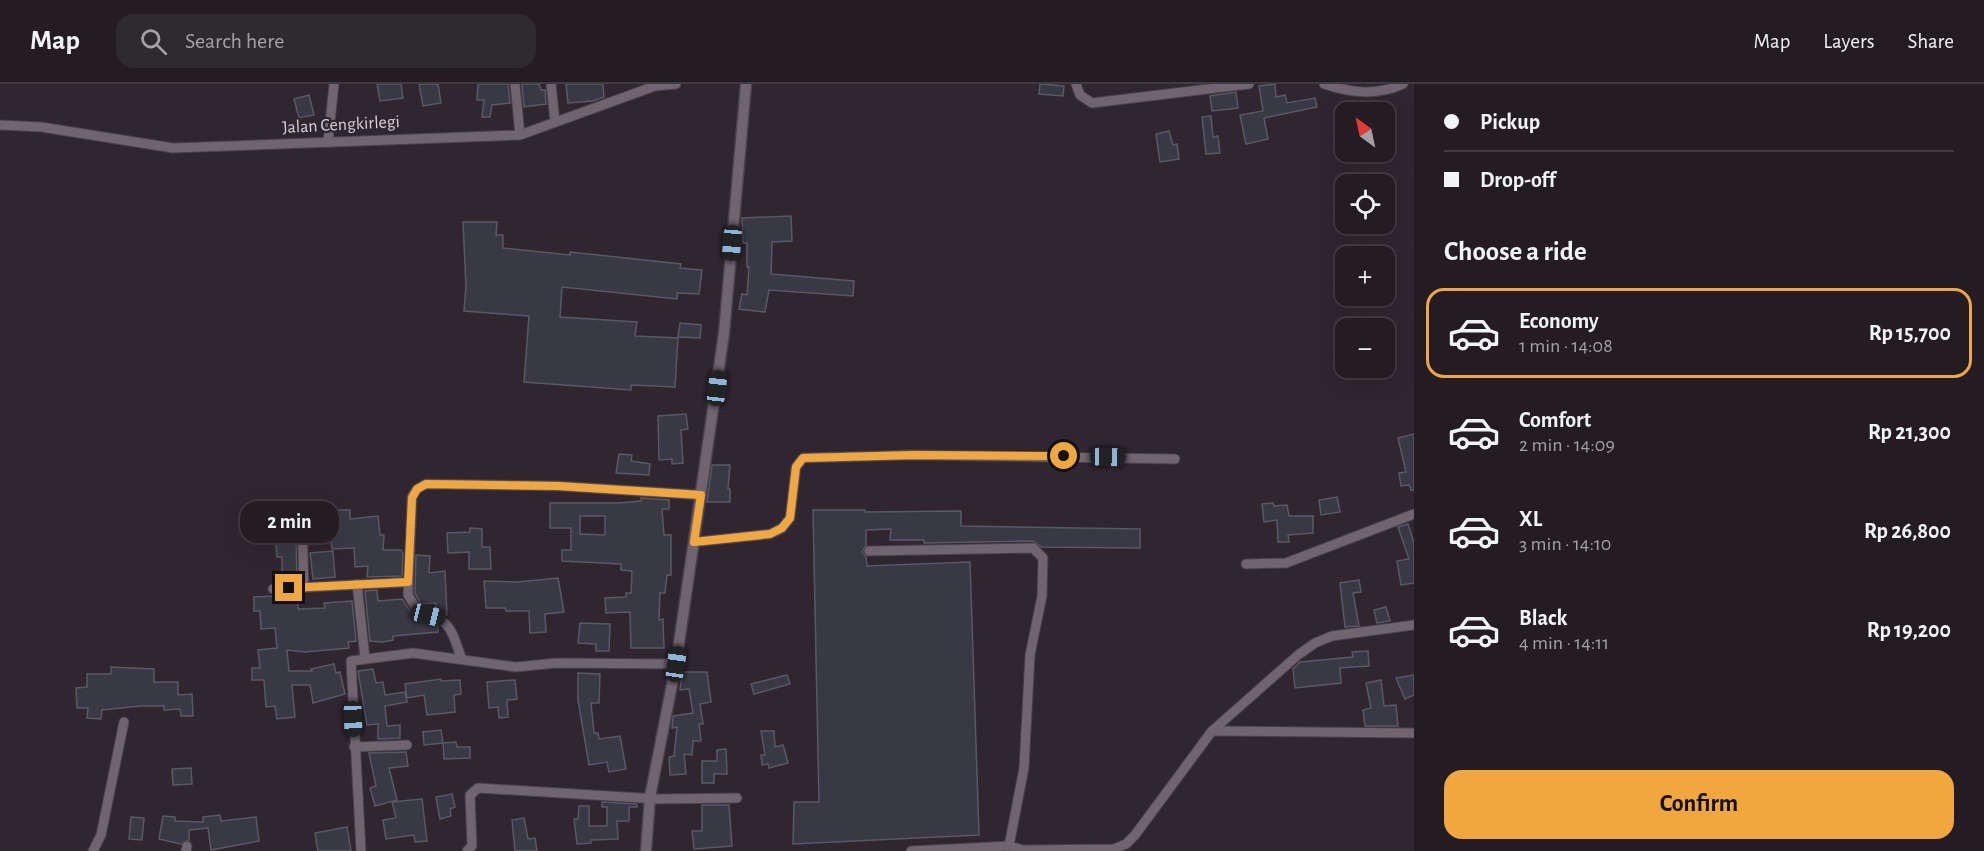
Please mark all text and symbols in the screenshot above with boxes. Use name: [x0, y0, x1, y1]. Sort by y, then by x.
search box: [116, 14, 536, 68]
icon: search: [137, 25, 170, 58]
text: Map: [30, 27, 80, 55]
text: Search here: [185, 30, 284, 52]
text: Map: [1754, 31, 1790, 52]
text: Layers: [1823, 31, 1874, 52]
text: Share: [1907, 31, 1954, 52]
north arrow: [1335, 102, 1395, 162]
map controls: [1335, 102, 1395, 378]
text: Pickup: [1480, 111, 1540, 133]
street label: Jalan Cengkirlegi: [282, 113, 400, 137]
text: Drop-off: [1480, 169, 1556, 191]
button: locate: [1335, 174, 1395, 234]
car: [721, 224, 743, 262]
text: Choose a ride: [1444, 238, 1587, 265]
button: +: [1335, 246, 1395, 306]
icon: car: [1447, 306, 1501, 360]
text: Economy: [1519, 310, 1599, 332]
button: −: [1335, 318, 1395, 378]
text: Rp 15,700: [1869, 322, 1951, 344]
text: 1 min · 14:08: [1519, 336, 1613, 356]
car: [706, 369, 728, 407]
icon: car: [1447, 405, 1501, 459]
text: Comfort: [1519, 409, 1591, 431]
text: Rp 21,300: [1868, 421, 1951, 443]
text: 2 min · 14:09: [1519, 435, 1615, 455]
route start: [1050, 442, 1077, 469]
car: [1090, 448, 1126, 466]
callout: 2 min: [240, 501, 338, 543]
icon: car: [1447, 504, 1501, 558]
text: XL: [1519, 508, 1542, 530]
text: 2 min: [267, 512, 312, 532]
text: Rp 26,800: [1864, 520, 1951, 542]
text: 3 min · 14:10: [1519, 534, 1611, 554]
route end: [275, 574, 302, 601]
car: [408, 602, 448, 628]
icon: car: [1447, 603, 1501, 657]
text: Black: [1519, 607, 1567, 629]
text: Rp 19,200: [1867, 619, 1951, 641]
text: 4 min · 14:11: [1519, 633, 1609, 653]
car: [665, 645, 687, 683]
car: [343, 701, 363, 737]
button: Confirm: [1444, 770, 1954, 839]

